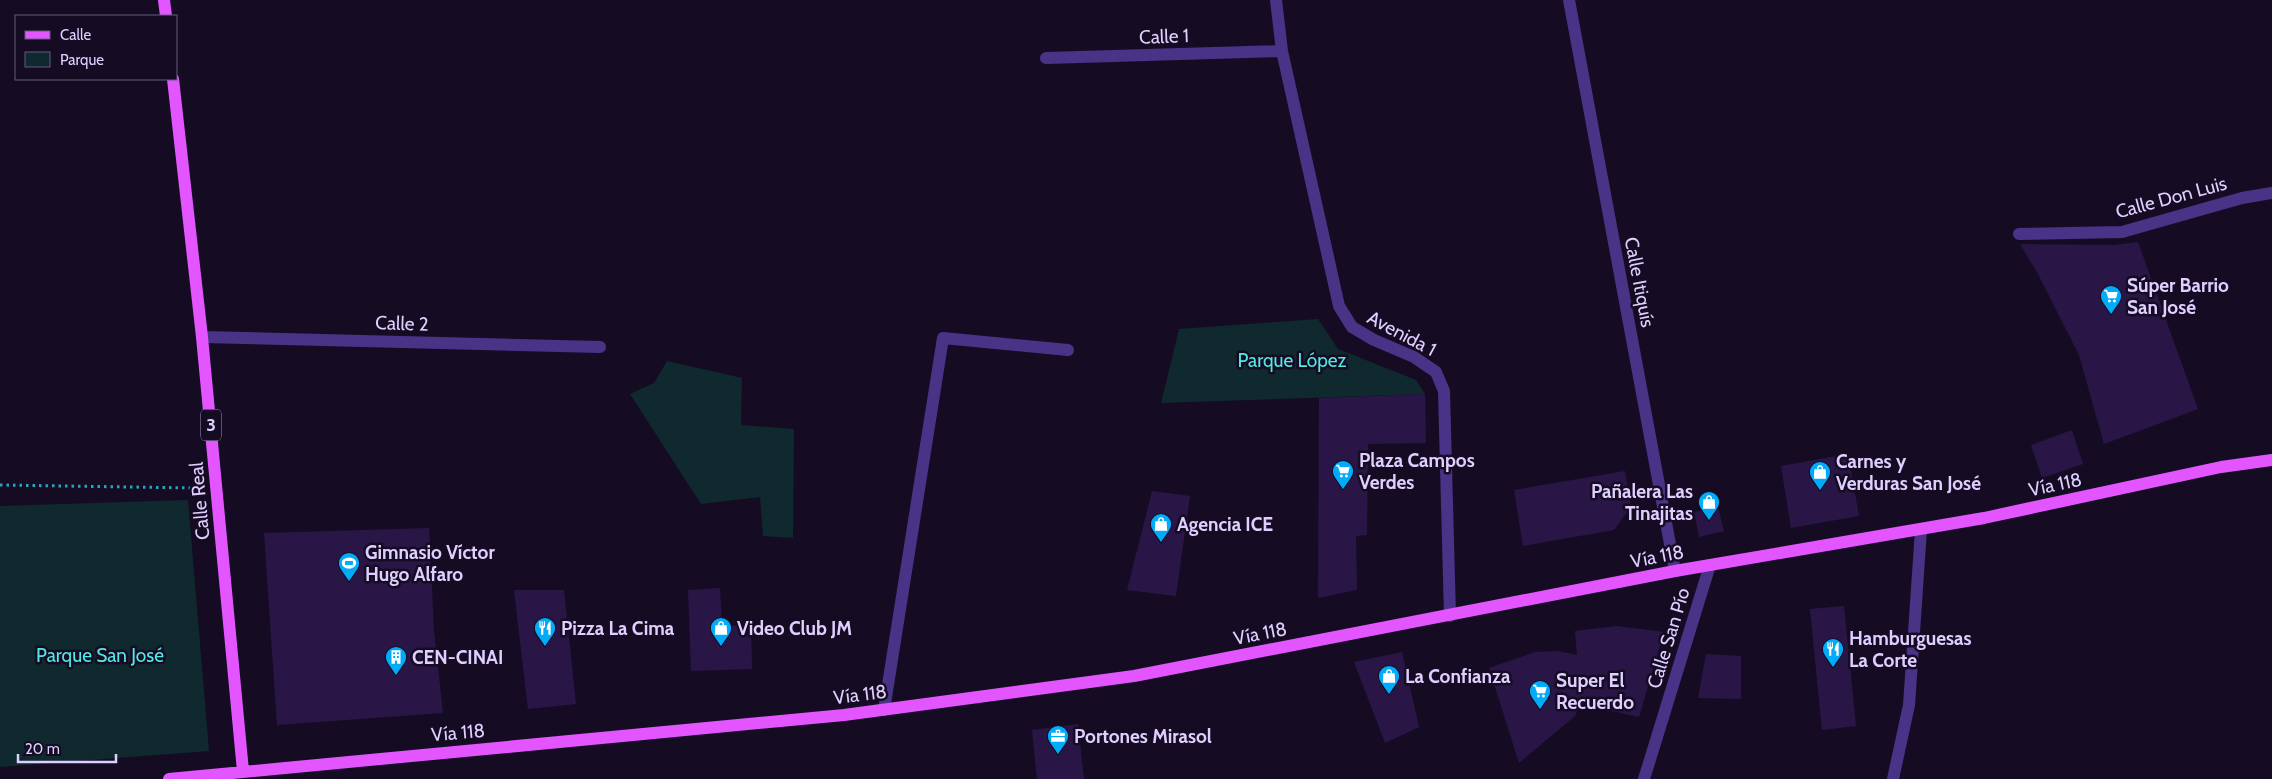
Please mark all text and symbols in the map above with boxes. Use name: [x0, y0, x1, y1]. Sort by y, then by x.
legend: [15, 15, 178, 80]
street label: Calle 1: [1139, 24, 1189, 49]
text: Calle: [60, 26, 91, 44]
text: Parque: [60, 51, 104, 69]
street label: Calle Don Luis: [2113, 172, 2229, 223]
street label: Calle Itiquís: [1620, 235, 1660, 329]
place label: Súper Barrio San José: [2127, 274, 2229, 319]
supermarket icon: Súper Barrio San José: [2099, 284, 2123, 315]
street label: Avenida 1: [1363, 306, 1440, 361]
street label: Calle 2: [375, 311, 429, 336]
park label: Parque López: [1237, 349, 1347, 372]
road number: 3: [201, 410, 221, 440]
place label: Plaza Campos Verdes: [1359, 449, 1475, 494]
place label: Carnes y Verduras San José: [1836, 450, 1981, 495]
supermarket icon: Plaza Campos Verdes: [1331, 459, 1355, 490]
shop icon: Carnes y Verduras San José: [1808, 460, 1832, 491]
street label: Calle Real: [185, 461, 214, 541]
street label: Vía 118: [2026, 468, 2084, 501]
place label: Pañalera Las Tinajitas: [1591, 480, 1693, 525]
shop icon: Pañalera Las Tinajitas: [1697, 490, 1721, 521]
shop icon: Agencia ICE: [1149, 512, 1173, 543]
place label: Agencia ICE: [1177, 513, 1273, 536]
street label: Vía 118: [1629, 540, 1686, 573]
place label: Gimnasio Víctor Hugo Alfaro: [365, 541, 495, 586]
sports icon: Gimnasio Víctor Hugo Alfaro: [337, 551, 361, 582]
street label: Calle San Pío: [1642, 585, 1695, 691]
restaurant icon: Pizza La Cima: [533, 616, 557, 647]
shop icon: Video Club JM: [709, 616, 733, 647]
place label: Pizza La Cima: [561, 617, 675, 640]
place label: Video Club JM: [737, 617, 852, 640]
street label: Vía 118: [1232, 617, 1289, 650]
place label: Hamburguesas La Corte: [1849, 627, 1972, 672]
restaurant icon: Hamburguesas La Corte: [1821, 637, 1845, 668]
park label: Parque San José: [36, 644, 164, 667]
building icon: CEN-CINAI: [384, 645, 408, 676]
place label: CEN-CINAI: [412, 646, 503, 669]
shop icon: La Confianza: [1377, 664, 1401, 695]
place label: La Confianza: [1405, 665, 1511, 688]
place label: Super El Recuerdo: [1556, 669, 1634, 714]
supermarket icon: Super El Recuerdo: [1528, 679, 1552, 710]
street label: Vía 118: [832, 680, 888, 709]
street label: Vía 118: [430, 719, 486, 746]
office icon: Portones Mirasol: [1046, 724, 1070, 755]
place label: Portones Mirasol: [1074, 725, 1212, 748]
scale bar: [18, 732, 115, 764]
text: 20 m: [25, 740, 60, 758]

